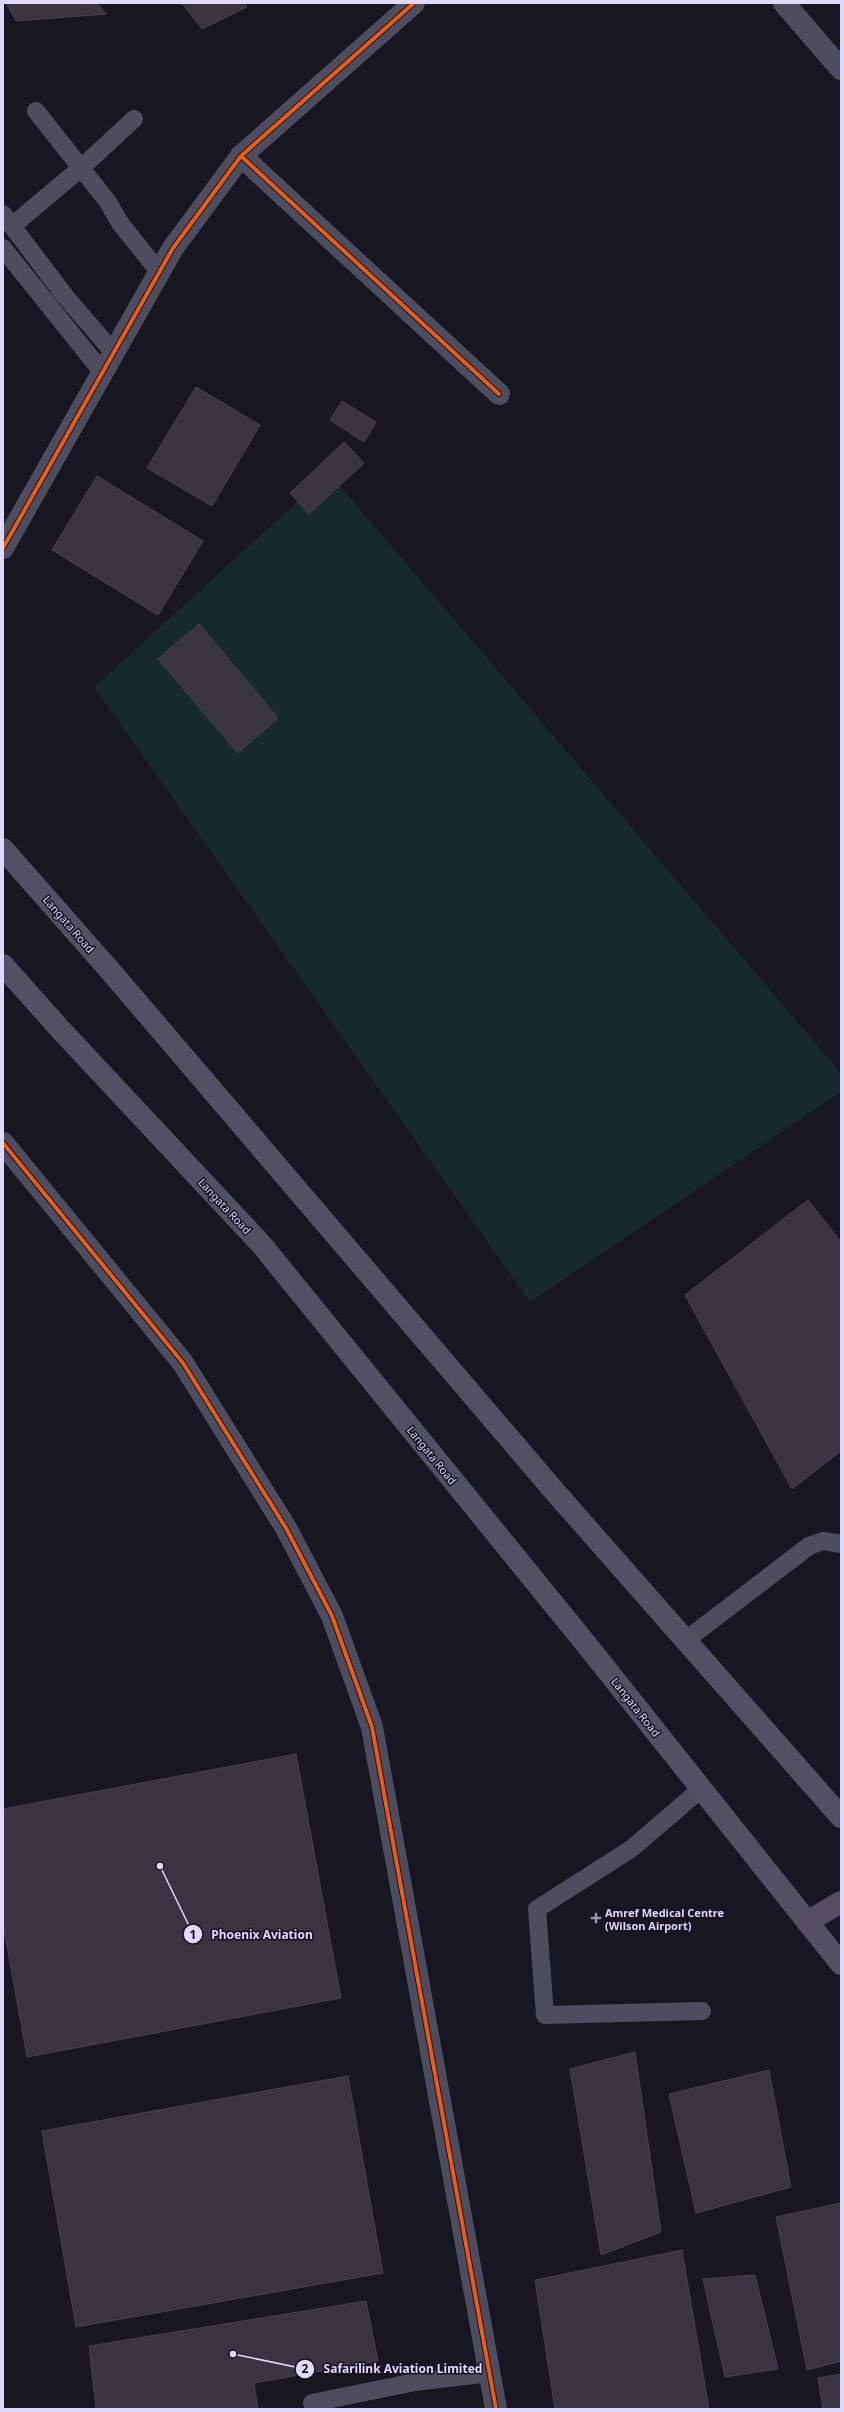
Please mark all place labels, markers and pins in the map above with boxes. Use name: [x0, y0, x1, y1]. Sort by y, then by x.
place label: Amref Medical Centre (Wilson Airport): [605, 1905, 725, 1933]
marker: Amref Medical Centre (Wilson Airport): [590, 1912, 602, 1924]
callout: Phoenix Aviation: [183, 1922, 320, 1946]
callout: Safarilink Aviation Limited: [295, 2357, 490, 2381]

